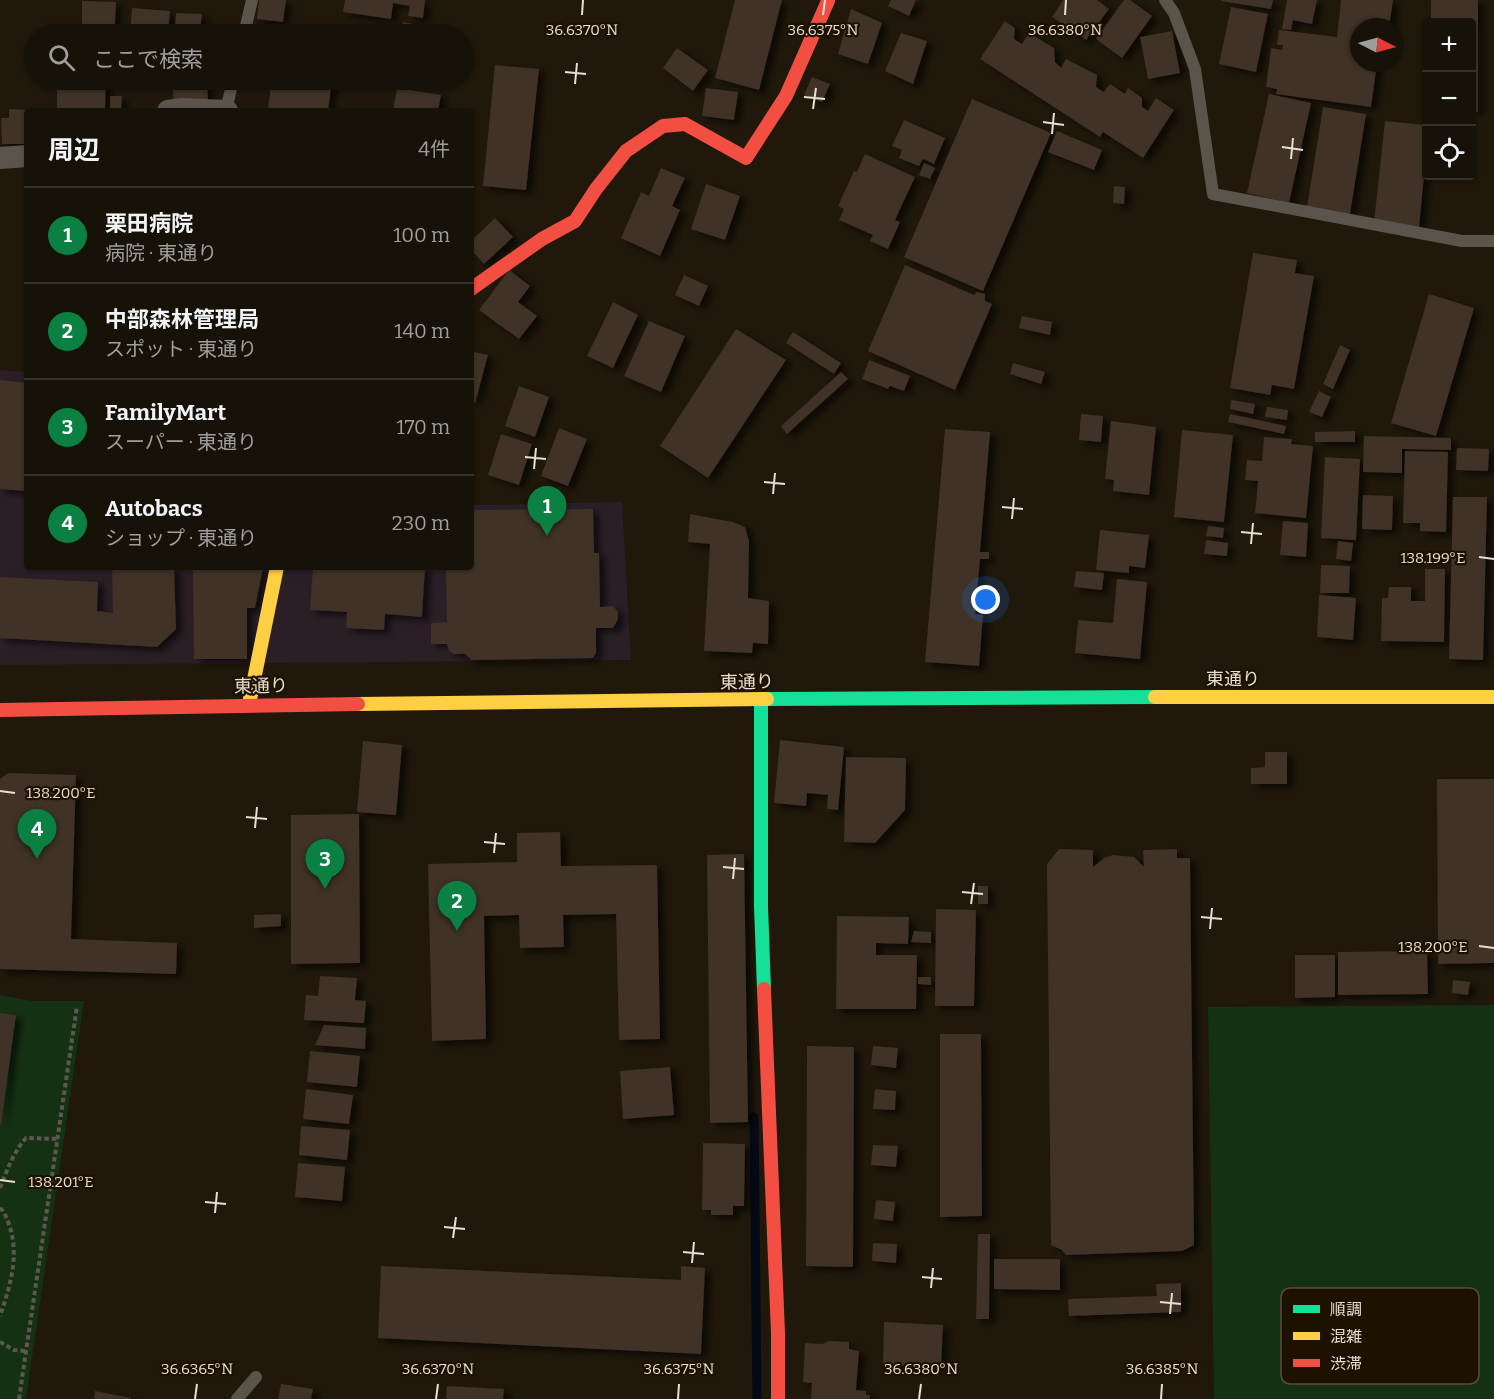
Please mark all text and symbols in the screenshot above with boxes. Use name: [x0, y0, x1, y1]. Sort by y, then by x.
north arrow: [1350, 18, 1404, 72]
map controls: [1422, 18, 1476, 180]
button: +: [1422, 18, 1476, 72]
text: 36.6370°N: [546, 21, 618, 39]
text: 36.6375°N: [788, 21, 859, 39]
text: 36.6380°N: [1028, 21, 1102, 39]
search box: [24, 24, 474, 90]
icon: search: [45, 41, 78, 74]
text: ここで検索: [93, 46, 203, 73]
button: −: [1422, 72, 1476, 126]
button: locate: [1422, 126, 1476, 180]
text: 周辺: [48, 135, 100, 166]
text: 4件: [418, 137, 450, 161]
text: 栗田病院: [105, 210, 193, 237]
text: 1: [63, 223, 72, 247]
text: 100 m: [393, 223, 450, 247]
text: 病院 · 東通り: [105, 241, 217, 265]
text: 中部森林管理局: [105, 306, 259, 333]
text: 2: [62, 319, 73, 343]
text: 140 m: [394, 319, 450, 343]
text: スポット · 東通り: [105, 337, 257, 361]
text: FamilyMart: [105, 399, 226, 426]
text: 3: [62, 415, 73, 439]
text: 170 m: [397, 415, 450, 439]
text: スーパー · 東通り: [105, 430, 257, 454]
pin: 1: [528, 486, 566, 536]
text: Autobacs: [105, 495, 203, 522]
text: 4: [61, 511, 74, 535]
text: 230 m: [392, 511, 450, 535]
text: ショップ · 東通り: [105, 526, 257, 550]
text: 138.199°E: [1400, 549, 1466, 567]
your location: [971, 585, 1000, 614]
street label: 東通り: [1206, 668, 1260, 690]
street label: 東通り: [720, 671, 774, 693]
street label: 東通り: [234, 675, 288, 697]
text: 138.200°E: [26, 784, 96, 802]
pin: 4: [18, 810, 57, 859]
pin: 3: [306, 840, 344, 889]
pin: 2: [438, 882, 476, 931]
text: 138.200°E: [1398, 938, 1468, 956]
text: 138.201°E: [28, 1173, 94, 1191]
legend: [1281, 1288, 1479, 1384]
text: 順調: [1330, 1300, 1362, 1319]
text: 混雑: [1330, 1327, 1362, 1346]
text: 渋滞: [1330, 1354, 1362, 1373]
text: 36.6365°N: [161, 1360, 233, 1378]
text: 36.6370°N: [402, 1360, 474, 1378]
text: 36.6375°N: [644, 1360, 715, 1378]
text: 36.6380°N: [884, 1360, 958, 1378]
text: 36.6385°N: [1126, 1360, 1198, 1378]

